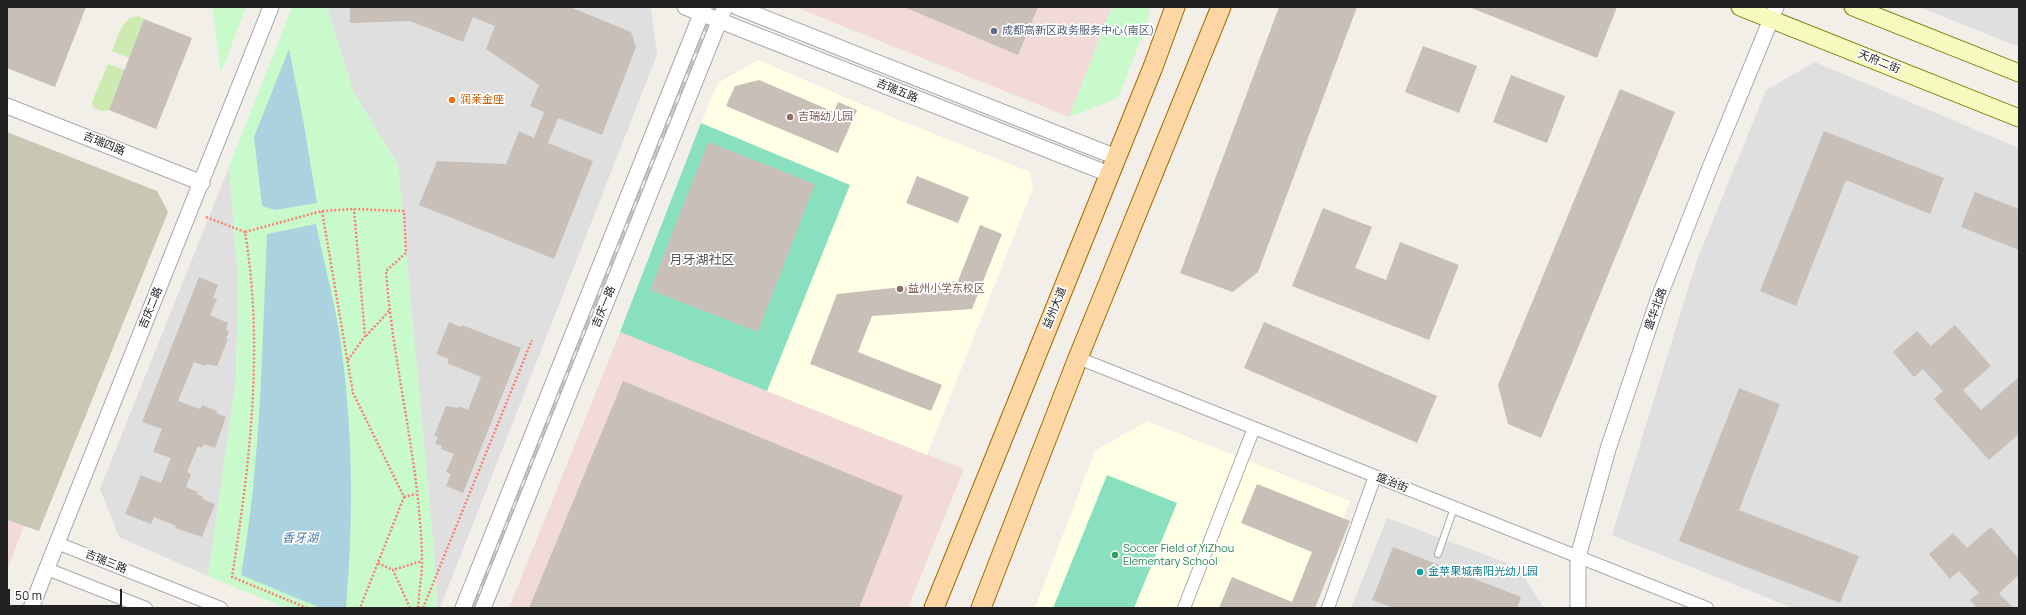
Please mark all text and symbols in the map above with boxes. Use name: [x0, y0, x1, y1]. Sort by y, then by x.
place label: 成都高新区政务服务中心(南区): [1002, 24, 1154, 38]
marker: 成都高新区政务服务中心(南区): [989, 26, 999, 36]
street label: 天府二街: [1856, 48, 1902, 76]
street label: 吉瑞五路: [874, 77, 920, 105]
place label: 润莱金座: [460, 93, 504, 107]
marker: 润莱金座: [447, 95, 457, 105]
place label: 吉瑞幼儿园: [798, 110, 853, 124]
marker: 吉瑞幼儿园: [785, 112, 795, 122]
street label: 吉瑞四路: [81, 130, 127, 158]
district label: 月牙湖社区: [670, 252, 734, 268]
place label: 益州小学东校区: [908, 282, 985, 296]
street label: 吉庆一路: [590, 284, 618, 330]
marker: 益州小学东校区: [895, 284, 905, 294]
street label: 吉庆二路: [137, 285, 165, 331]
street label: 益州大道: [1041, 285, 1069, 331]
street label: 盛华北路: [1642, 286, 1670, 332]
street label: 盛治街: [1374, 471, 1410, 495]
water label: 香牙湖: [282, 532, 318, 546]
place label: Soccer Field of YiZhou Elementary School: [1123, 542, 1234, 568]
street label: 吉瑞三路: [83, 548, 129, 576]
marker: Soccer Field of YiZhou Elementary School: [1110, 550, 1120, 560]
place label: 金苹果城南阳光幼儿园: [1428, 565, 1538, 579]
marker: 金苹果城南阳光幼儿园: [1415, 567, 1425, 577]
scale bar: [10, 581, 124, 607]
text: 50 m: [15, 587, 42, 604]

